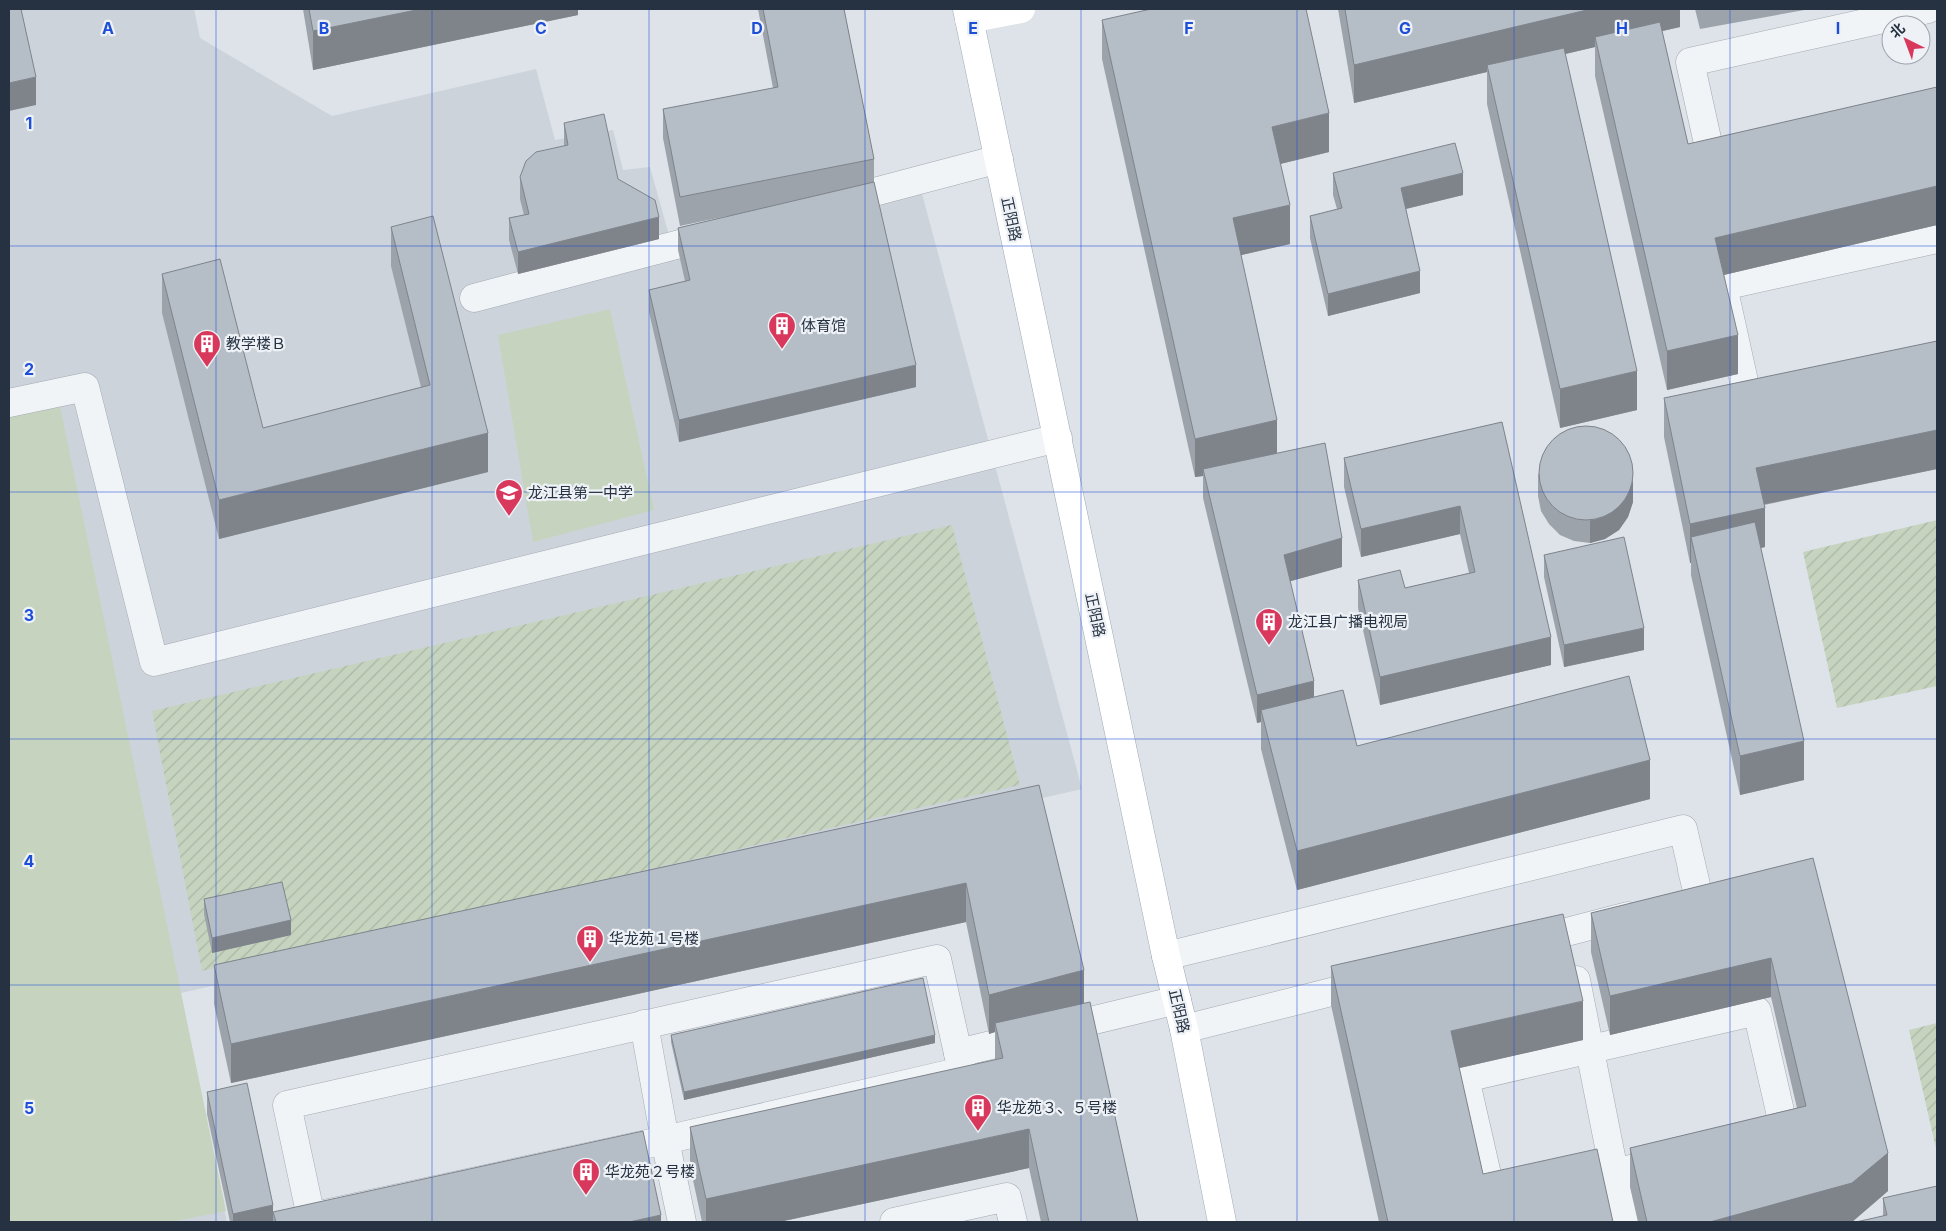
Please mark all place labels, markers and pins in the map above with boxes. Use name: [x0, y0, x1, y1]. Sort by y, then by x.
building icon: 体育馆: [767, 311, 797, 350]
place label: 体育馆: [801, 316, 846, 335]
building icon: 教学楼Ｂ: [192, 329, 222, 368]
place label: 教学楼Ｂ: [226, 334, 286, 353]
school or university icon: 龙江县第一中学: [494, 478, 524, 517]
place label: 龙江县第一中学: [528, 483, 633, 502]
building icon: 龙江县广播电视局: [1254, 607, 1284, 646]
place label: 龙江县广播电视局: [1288, 612, 1408, 631]
building icon: 华龙苑１号楼: [575, 924, 605, 963]
place label: 华龙苑１号楼: [609, 929, 699, 948]
building icon: 华龙苑３、５号楼: [963, 1093, 993, 1132]
place label: 华龙苑３、５号楼: [997, 1098, 1117, 1117]
building icon: 华龙苑２号楼: [571, 1157, 601, 1196]
place label: 华龙苑２号楼: [605, 1162, 695, 1181]

